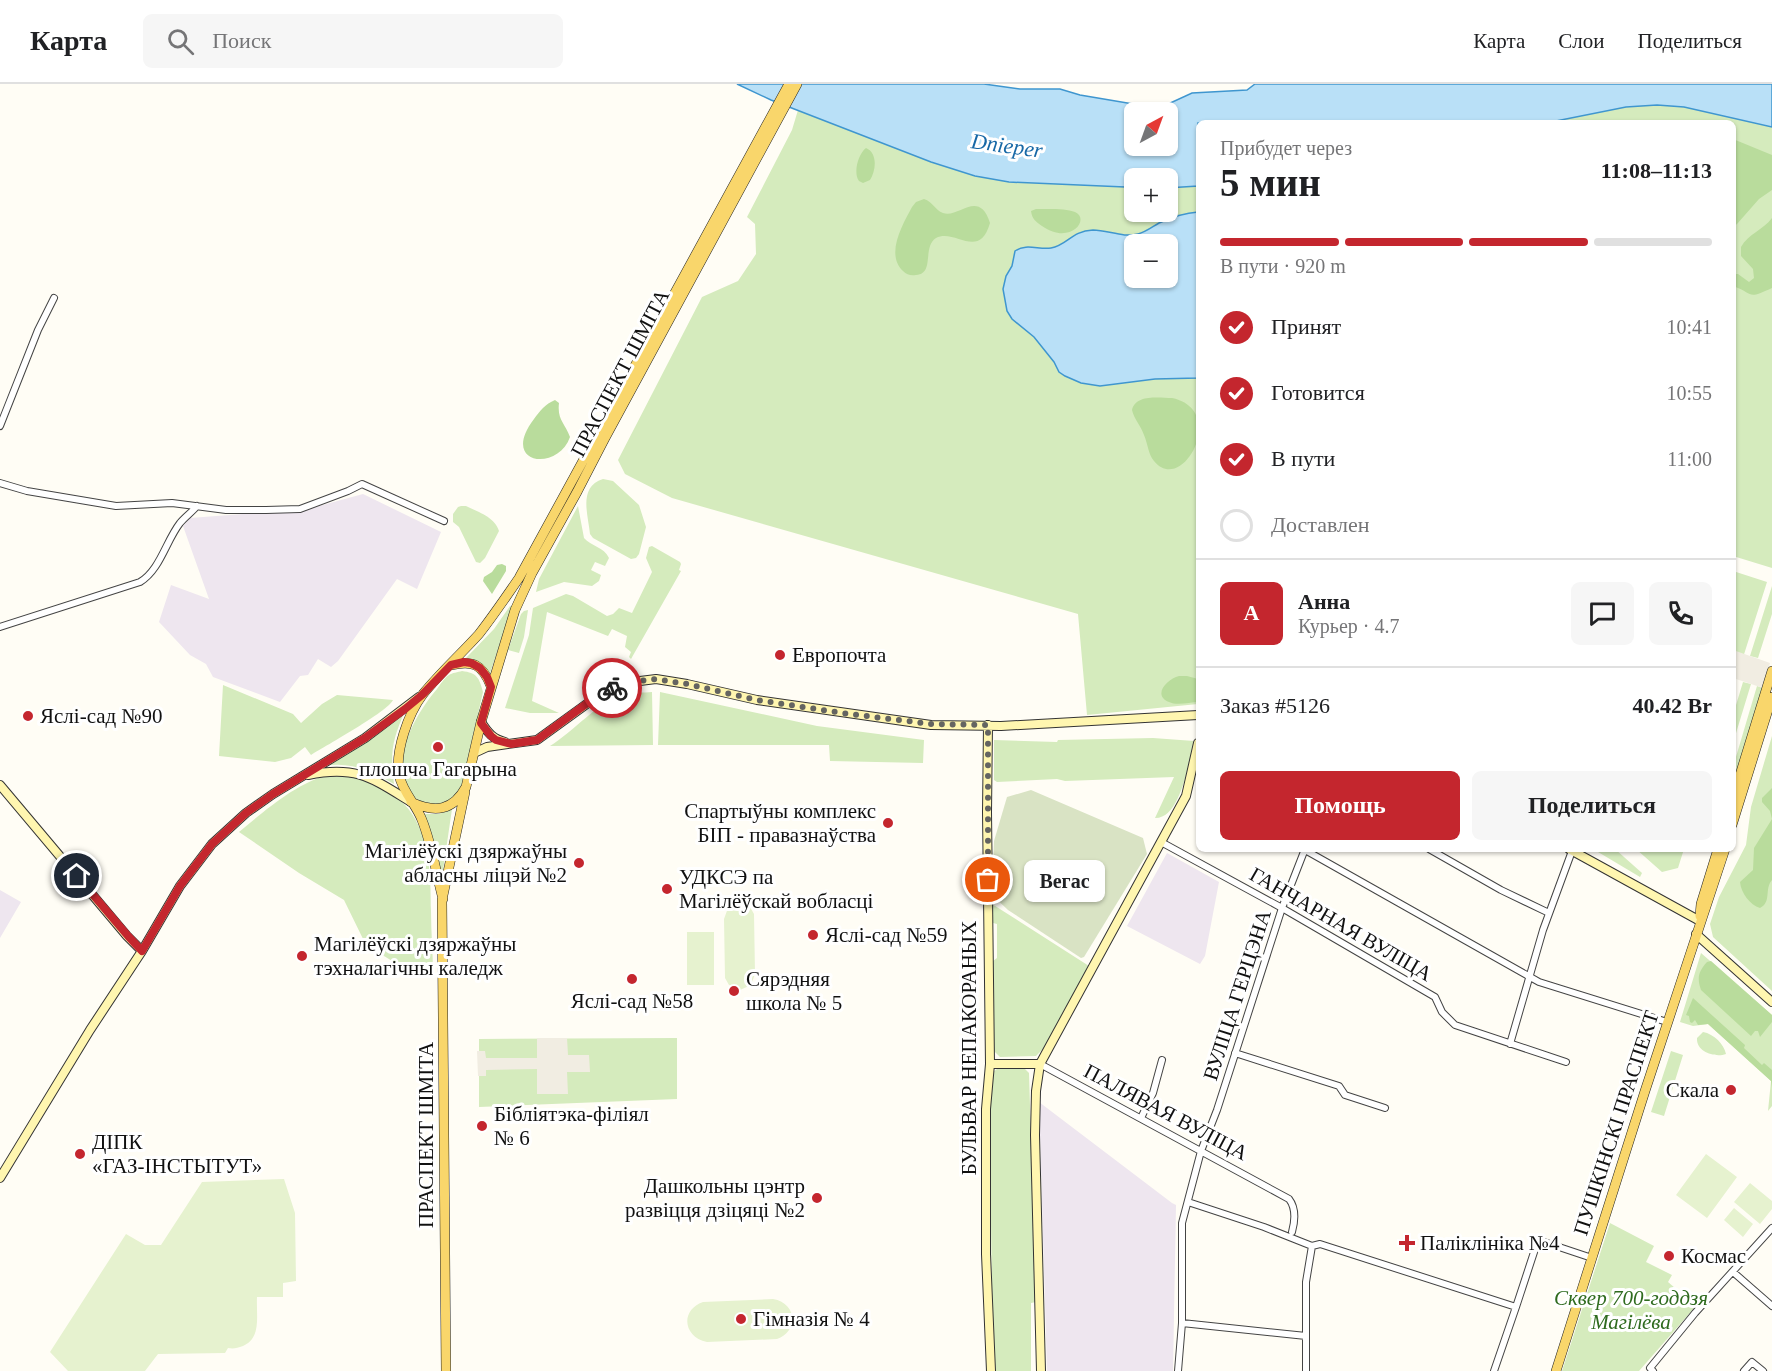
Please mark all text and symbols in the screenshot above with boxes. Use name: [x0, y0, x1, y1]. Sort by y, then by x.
search box: [143, 14, 563, 68]
text: Карта: [30, 25, 107, 56]
icon: search: [164, 25, 197, 58]
text: Поиск: [212, 28, 271, 53]
text: Карта: [1473, 29, 1525, 53]
text: Слои: [1558, 29, 1604, 53]
text: Поделиться: [1637, 29, 1742, 53]
north arrow: [1124, 102, 1178, 156]
map controls: [1124, 102, 1178, 288]
water label: Dnieper: [969, 128, 1045, 163]
text: Прибудет через: [1220, 137, 1352, 159]
text: 11:08–11:13: [1601, 158, 1712, 183]
text: 5 мин: [1220, 161, 1321, 204]
button: +: [1124, 168, 1178, 222]
button: −: [1124, 234, 1178, 288]
text: В пути · 920 m: [1220, 255, 1346, 277]
street label: ПРАСПЕКТ ШМІТА: [566, 284, 675, 461]
icon: check: [1220, 311, 1253, 344]
text: Принят: [1271, 314, 1341, 339]
text: 10:41: [1666, 316, 1712, 338]
icon: check: [1220, 377, 1253, 410]
text: Готовится: [1271, 380, 1365, 405]
text: 10:55: [1666, 382, 1712, 404]
icon: check: [1220, 443, 1253, 476]
text: В пути: [1271, 446, 1335, 471]
text: 11:00: [1667, 448, 1712, 470]
text: Доставлен: [1271, 512, 1370, 537]
button: chat: [1571, 582, 1634, 645]
button: phone: [1649, 582, 1712, 645]
text: Анна: [1298, 589, 1350, 614]
text: А: [1244, 600, 1259, 625]
text: Курьер · 4.7: [1298, 615, 1400, 637]
place label: Европочта: [792, 643, 887, 667]
marker: Европочта: [773, 648, 787, 662]
courier: [582, 658, 642, 718]
icon: bike: [596, 672, 629, 705]
text: Заказ #5126: [1220, 693, 1330, 718]
text: 40.42 Br: [1633, 693, 1712, 718]
place label: Яслі-сад №90: [40, 704, 163, 728]
marker: Яслі-сад №90: [21, 709, 35, 723]
marker: плошча Гагарына: [431, 740, 445, 754]
place label: плошча Гагарына: [359, 757, 517, 781]
button: Помощь: [1220, 771, 1460, 840]
button: Поделиться: [1472, 771, 1712, 840]
place label: Спартыўны комплекс БІП - правазнаўства: [684, 799, 877, 847]
marker: Спартыўны комплекс БІП - правазнаўства: [881, 816, 895, 830]
place label: Магілёўскі дзяржаўны абласны ліцэй №2: [365, 839, 567, 887]
pin: [51, 850, 102, 901]
pin: [962, 854, 1013, 905]
marker: Магілёўскі дзяржаўны абласны ліцэй №2: [572, 856, 586, 870]
icon: home: [60, 859, 93, 892]
callout: Вегас: [1024, 859, 1105, 901]
street label: ГАНЧАРНАЯ ВУЛІЦА: [1246, 862, 1437, 986]
icon: bag: [971, 863, 1004, 896]
place label: УДКСЭ па Магілёўскай вобласці: [679, 865, 874, 913]
text: Вегас: [1039, 870, 1090, 892]
marker: УДКСЭ па Магілёўскай вобласці: [660, 882, 674, 896]
street label: ВУЛІЦА ГЕРЦЭНА: [1198, 906, 1276, 1083]
street label: БУЛЬВАР НЕПАКОРАНЫХ: [957, 921, 981, 1175]
place label: Яслі-сад №59: [825, 923, 948, 947]
marker: Яслі-сад №59: [806, 928, 820, 942]
place label: Магілёўскі дзяржаўны тэхналагічны каледж: [314, 932, 516, 980]
marker: Магілёўскі дзяржаўны тэхналагічны каледж: [295, 949, 309, 963]
place label: Сярэдняя школа № 5: [746, 967, 842, 1015]
marker: Яслі-сад №58: [625, 972, 639, 986]
marker: Сярэдняя школа № 5: [727, 984, 741, 998]
place label: Яслі-сад №58: [571, 989, 693, 1013]
street label: ПУШКІНСКІ ПРАСПЕКТ: [1568, 1008, 1664, 1238]
street label: ПРАСПЕКТ ШМІТА: [414, 1041, 438, 1228]
street label: ПАЛЯВАЯ ВУЛІЦА: [1080, 1059, 1253, 1166]
place label: Скала: [1666, 1078, 1720, 1102]
marker: Скала: [1724, 1083, 1738, 1097]
place label: Бібліятэка-філіял № 6: [494, 1102, 649, 1150]
marker: Бібліятэка-філіял № 6: [475, 1119, 489, 1133]
place label: ДІПК «ГАЗ-ІНСТЫТУТ»: [92, 1130, 262, 1178]
marker: ДІПК «ГАЗ-ІНСТЫТУТ»: [73, 1147, 87, 1161]
place label: Дашкольны цэнтр развіцця дзіцяці №2: [625, 1174, 805, 1222]
marker: Дашкольны цэнтр развіцця дзіцяці №2: [810, 1191, 824, 1205]
place label: Паліклініка №4: [1420, 1231, 1560, 1255]
marker: Паліклініка №4: [1398, 1234, 1416, 1252]
place label: Космас: [1681, 1244, 1746, 1268]
marker: Космас: [1662, 1249, 1676, 1263]
park label: Сквер 700-годдзя Магілёва: [1554, 1286, 1708, 1334]
place label: Гімназія № 4: [753, 1307, 870, 1331]
marker: Гімназія № 4: [734, 1312, 748, 1326]

